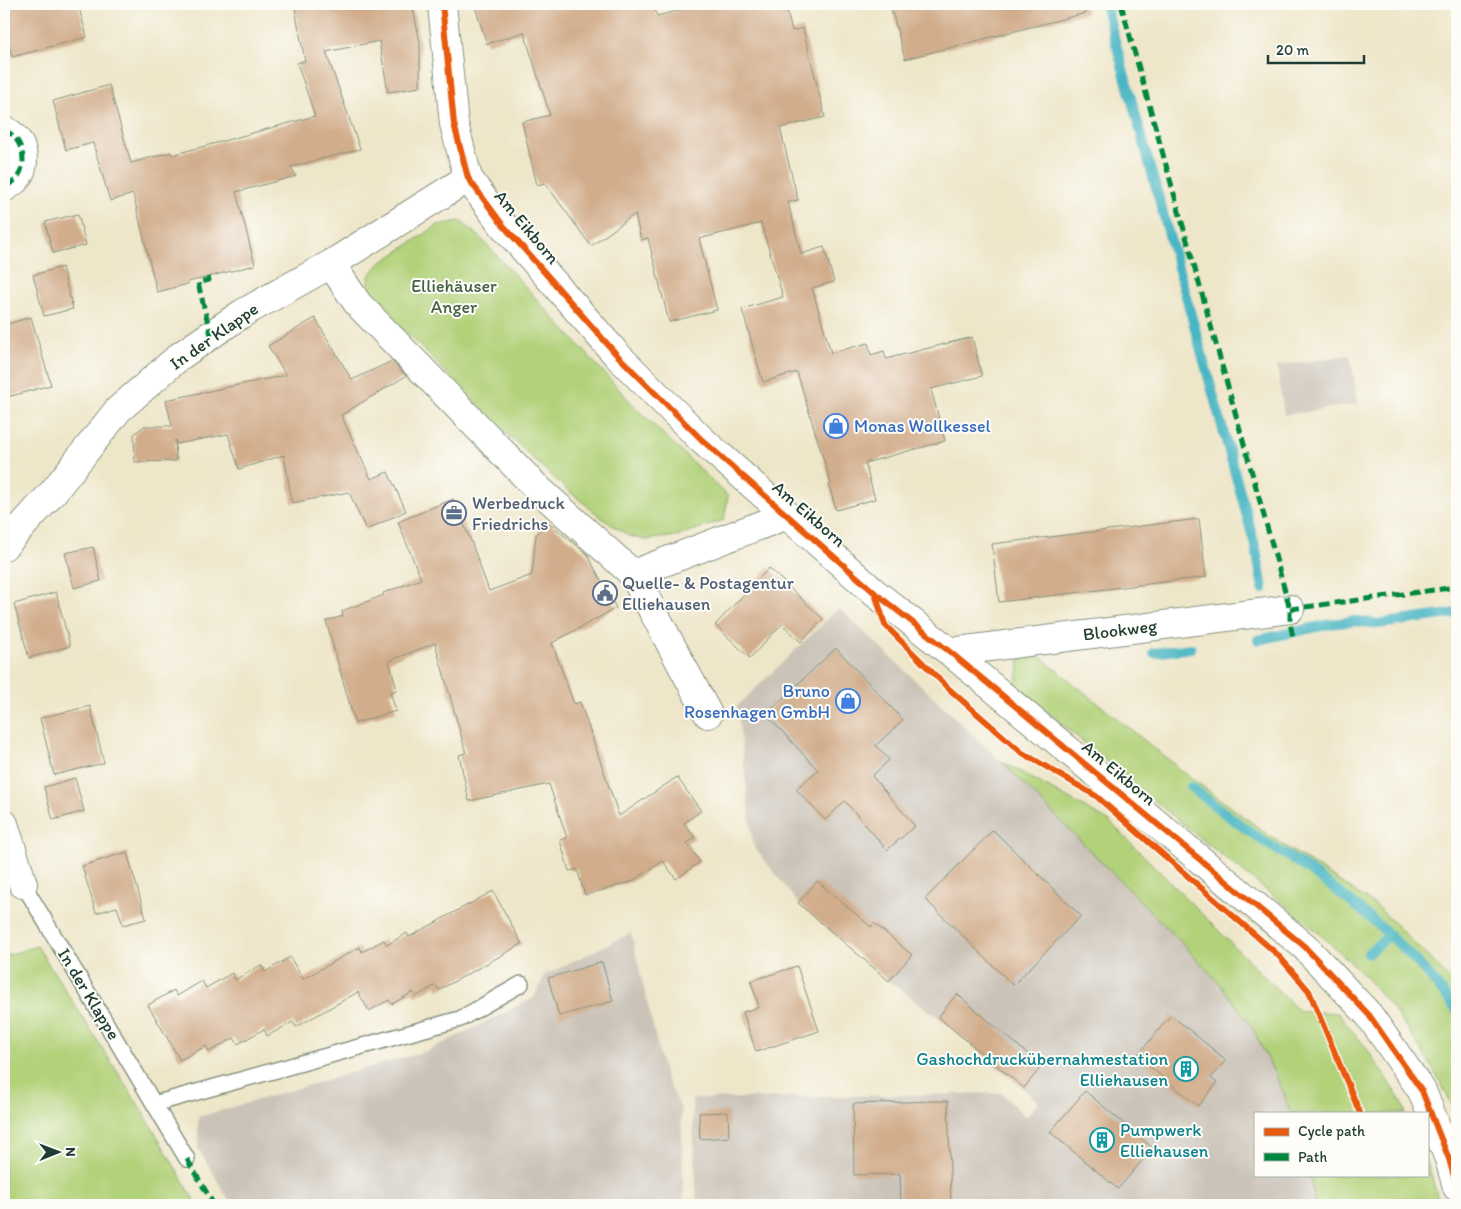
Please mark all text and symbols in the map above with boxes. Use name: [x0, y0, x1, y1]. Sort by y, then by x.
scale bar: [1268, 32, 1365, 64]
text: 20 m: [1276, 41, 1310, 59]
street label: Am Eikborn: [490, 186, 565, 269]
park label: Elliehäuser Anger: [411, 275, 497, 318]
street label: In der Klappe: [166, 297, 262, 375]
shop icon: Monas Wollkessel: [823, 413, 849, 439]
place label: Monas Wollkessel: [854, 415, 991, 437]
street label: Am Eikborn: [768, 476, 850, 552]
place label: Werbedruck Friedrichs: [472, 492, 566, 535]
office icon: Werbedruck Friedrichs: [441, 500, 467, 526]
place label: Quelle- & Postagentur Elliehausen: [622, 572, 795, 615]
public building icon: Quelle- & Postagentur Elliehausen: [592, 580, 618, 606]
street label: Blookweg: [1082, 614, 1159, 645]
place label: Bruno Rosenhagen GmbH: [684, 680, 830, 723]
shop icon: Bruno Rosenhagen GmbH: [835, 688, 861, 714]
street label: Am Eikborn: [1078, 736, 1161, 811]
street label: In der Klappe: [53, 944, 125, 1044]
place label: Gashochdruckübernahmestation Elliehausen: [916, 1048, 1168, 1091]
building icon: Gashochdruckübernahmestation Elliehausen: [1173, 1056, 1199, 1082]
legend: [1254, 1112, 1428, 1176]
place label: Pumpwerk Elliehausen: [1120, 1119, 1209, 1162]
text: Cycle path: [1298, 1122, 1365, 1140]
north arrow: [32, 1126, 82, 1176]
building icon: Pumpwerk Elliehausen: [1089, 1127, 1115, 1153]
text: N: [62, 1147, 79, 1157]
text: Path: [1298, 1148, 1327, 1166]

